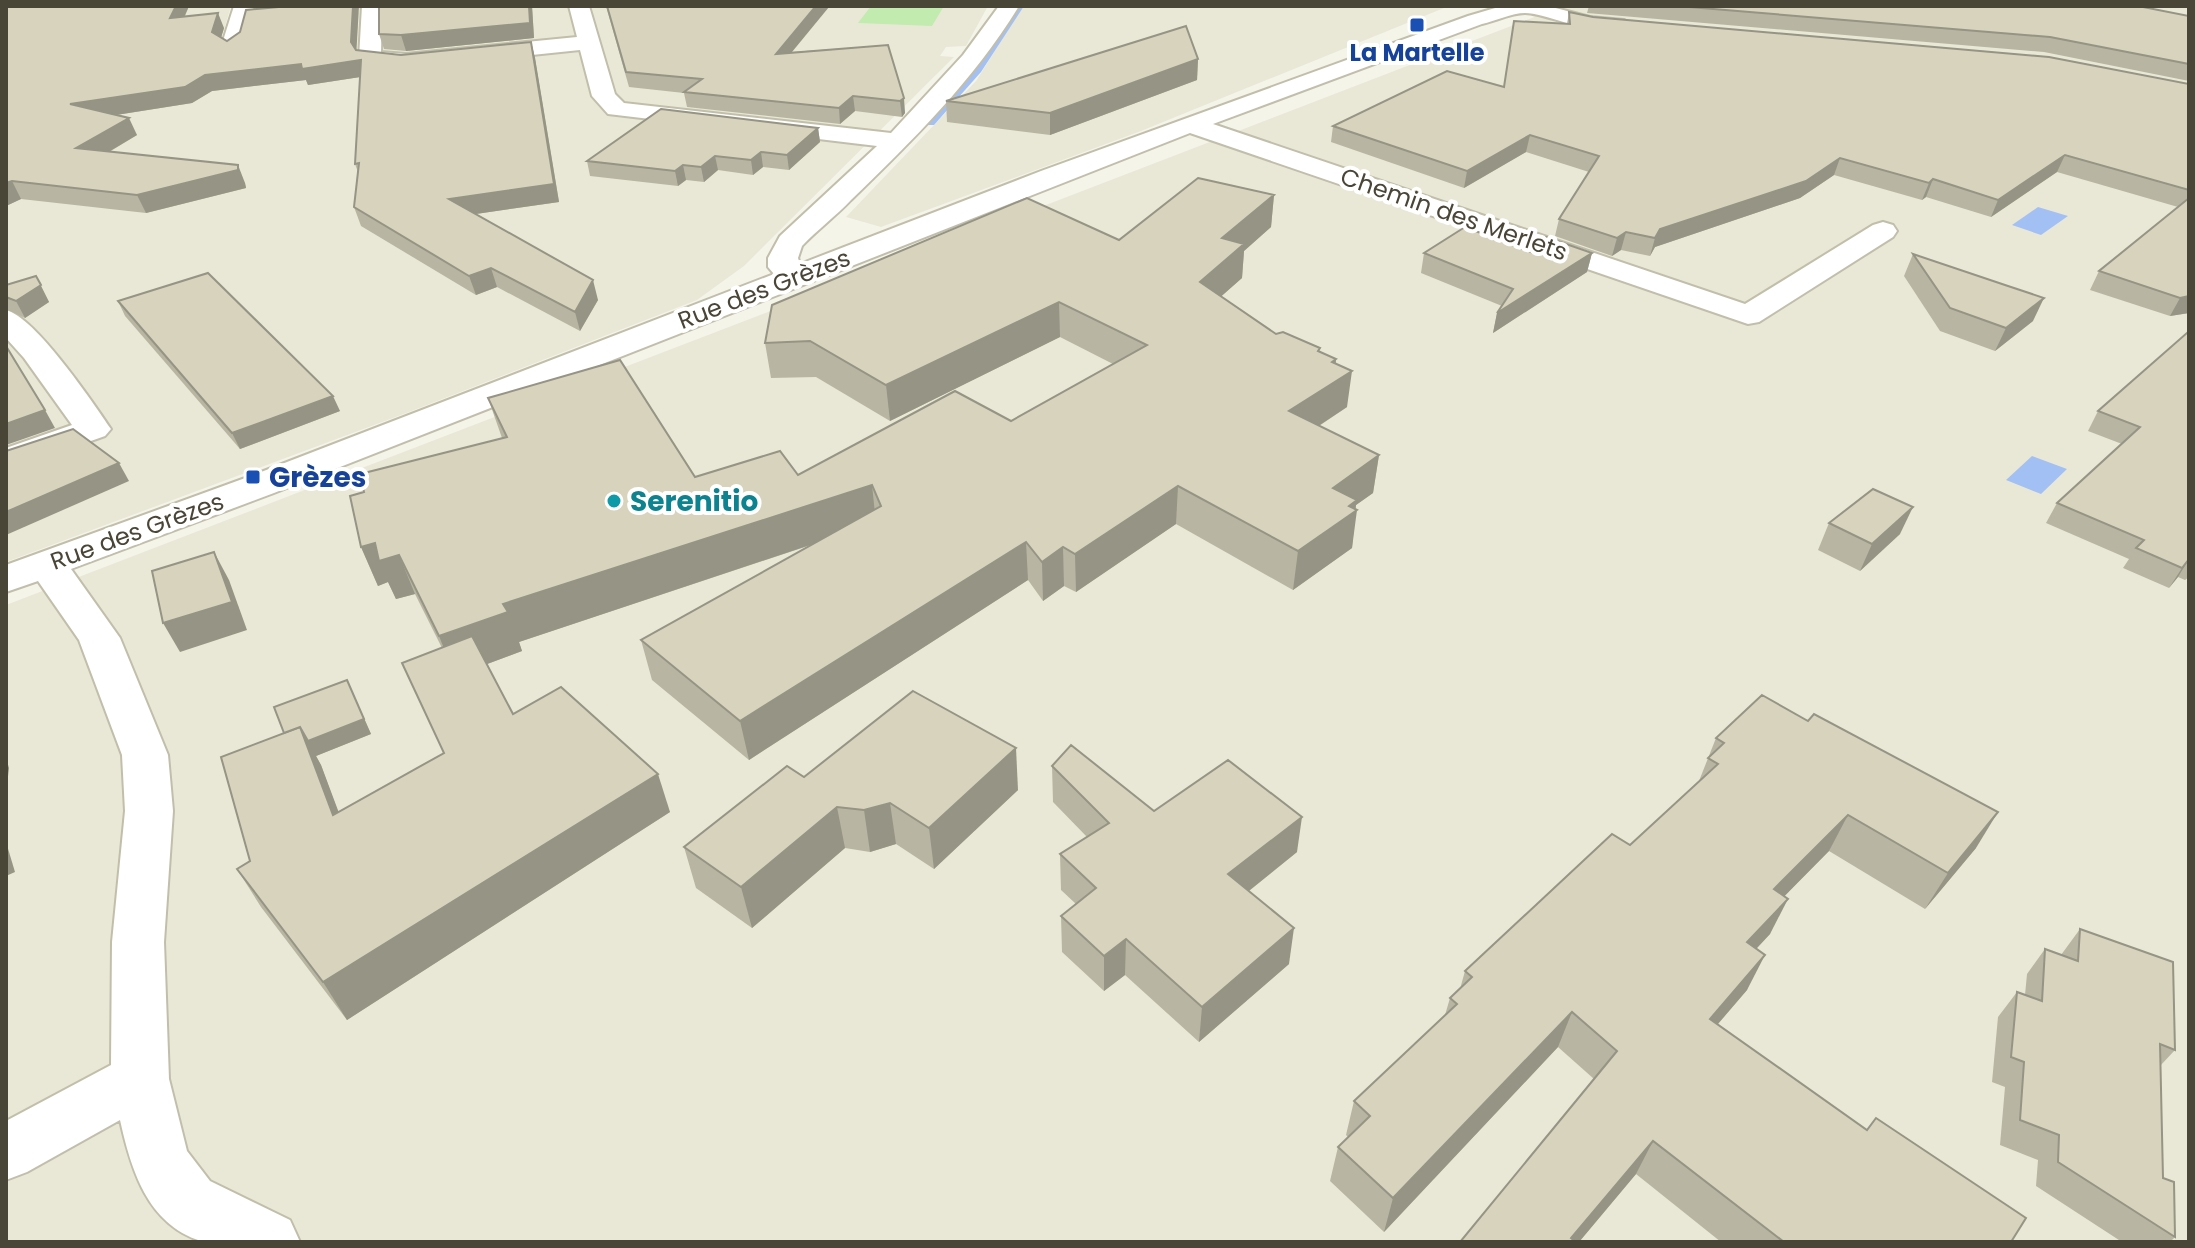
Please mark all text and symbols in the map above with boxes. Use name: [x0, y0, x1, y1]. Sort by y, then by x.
marker: La Martelle: [1408, 16, 1426, 34]
place label: La Martelle: [1350, 36, 1485, 69]
street label: Chemin des Merlets: [1336, 160, 1572, 268]
street label: Rue des Grèzes: [673, 241, 855, 337]
place label: Grèzes: [269, 458, 366, 497]
marker: Grèzes: [244, 468, 262, 486]
place label: Serenitio: [630, 482, 758, 521]
street label: Rue des Grèzes: [46, 484, 228, 578]
marker: Serenitio: [605, 492, 623, 510]

